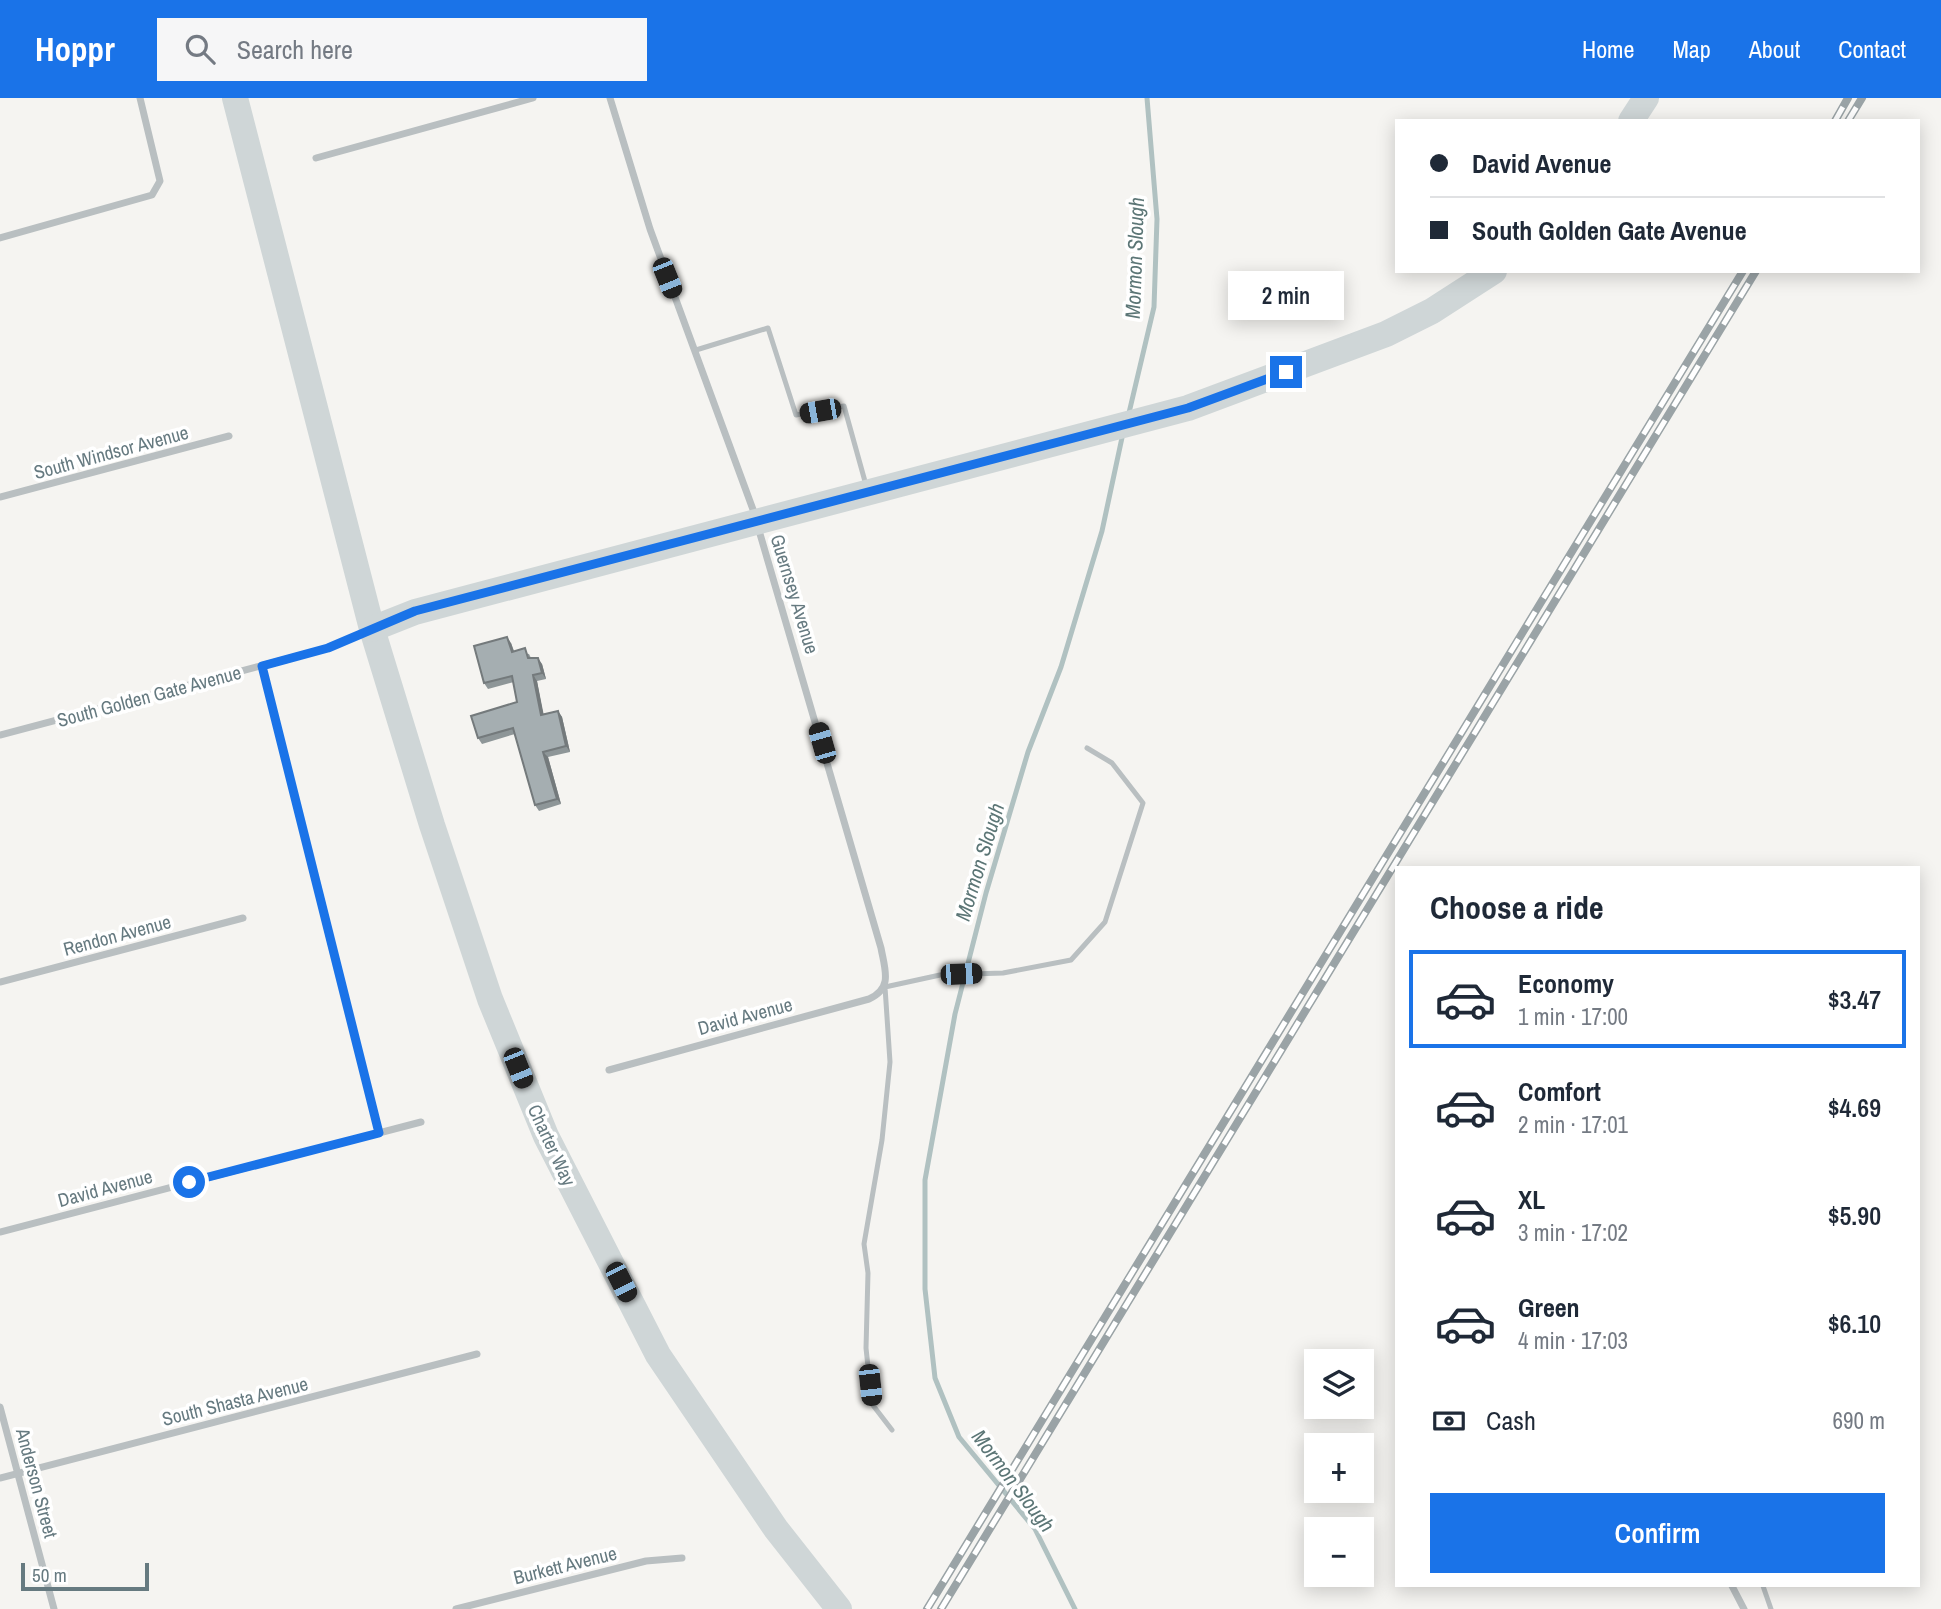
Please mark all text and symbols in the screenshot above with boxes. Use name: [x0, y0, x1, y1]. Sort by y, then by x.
search box: [157, 18, 647, 81]
text: Hoppr: [35, 27, 115, 71]
icon: search: [181, 30, 219, 68]
text: Search here: [237, 32, 353, 67]
text: Home: [1582, 33, 1634, 65]
text: Map: [1672, 33, 1711, 65]
text: About: [1749, 33, 1800, 65]
text: Contact: [1838, 33, 1906, 65]
text: David Avenue: [1472, 146, 1611, 181]
water label: Mormon Slough: [1118, 197, 1151, 319]
text: South Golden Gate Avenue: [1472, 213, 1746, 248]
car: [650, 255, 685, 301]
callout: 2 min: [1228, 271, 1344, 320]
text: 2 min: [1262, 280, 1310, 311]
route end: [1270, 356, 1302, 388]
car: [798, 397, 843, 425]
street label: South Windsor Avenue: [31, 419, 191, 485]
street label: Guernsey Avenue: [764, 531, 826, 657]
street label: South Golden Gate Avenue: [54, 659, 244, 733]
car: [807, 720, 838, 766]
water label: Mormon Slough: [948, 799, 1011, 924]
text: Choose a ride: [1430, 886, 1604, 929]
street label: Rendon Avenue: [60, 908, 174, 962]
car: [940, 963, 983, 985]
text: Economy: [1518, 966, 1614, 1001]
icon: car: [1434, 968, 1497, 1031]
text: $3.47: [1828, 982, 1881, 1017]
street label: David Avenue: [695, 991, 795, 1041]
text: 1 min · 17:00: [1518, 1001, 1628, 1032]
car: [501, 1045, 536, 1091]
text: Comfort: [1518, 1074, 1601, 1109]
icon: car: [1434, 1076, 1497, 1139]
text: $4.69: [1828, 1090, 1881, 1125]
street label: Charter Way: [522, 1100, 582, 1190]
text: 2 min · 17:01: [1518, 1109, 1628, 1140]
street label: David Avenue: [55, 1163, 155, 1213]
route start: [173, 1166, 205, 1198]
text: XL: [1518, 1182, 1545, 1217]
icon: car: [1434, 1184, 1497, 1247]
text: $5.90: [1828, 1198, 1881, 1233]
text: 3 min · 17:02: [1518, 1217, 1628, 1248]
car: [603, 1259, 640, 1305]
text: Green: [1518, 1290, 1580, 1325]
icon: car: [1434, 1292, 1497, 1355]
text: $6.10: [1828, 1306, 1881, 1341]
text: 4 min · 17:03: [1518, 1325, 1628, 1356]
map controls: [1304, 1349, 1374, 1587]
button: layers: [1304, 1349, 1374, 1419]
car: [858, 1363, 883, 1407]
street label: South Shasta Avenue: [159, 1370, 311, 1432]
icon: cash: [1430, 1402, 1468, 1440]
text: Cash: [1486, 1403, 1536, 1438]
text: 690 m: [1833, 1405, 1885, 1436]
water label: Mormon Slough: [965, 1423, 1062, 1538]
street label: Anderson Street: [10, 1424, 64, 1541]
button: +: [1304, 1433, 1374, 1503]
button: Confirm: [1430, 1493, 1885, 1573]
button: −: [1304, 1517, 1374, 1587]
street label: Burkett Avenue: [511, 1540, 619, 1590]
scale bar: [21, 1560, 149, 1592]
text: 50 m: [32, 1562, 67, 1588]

